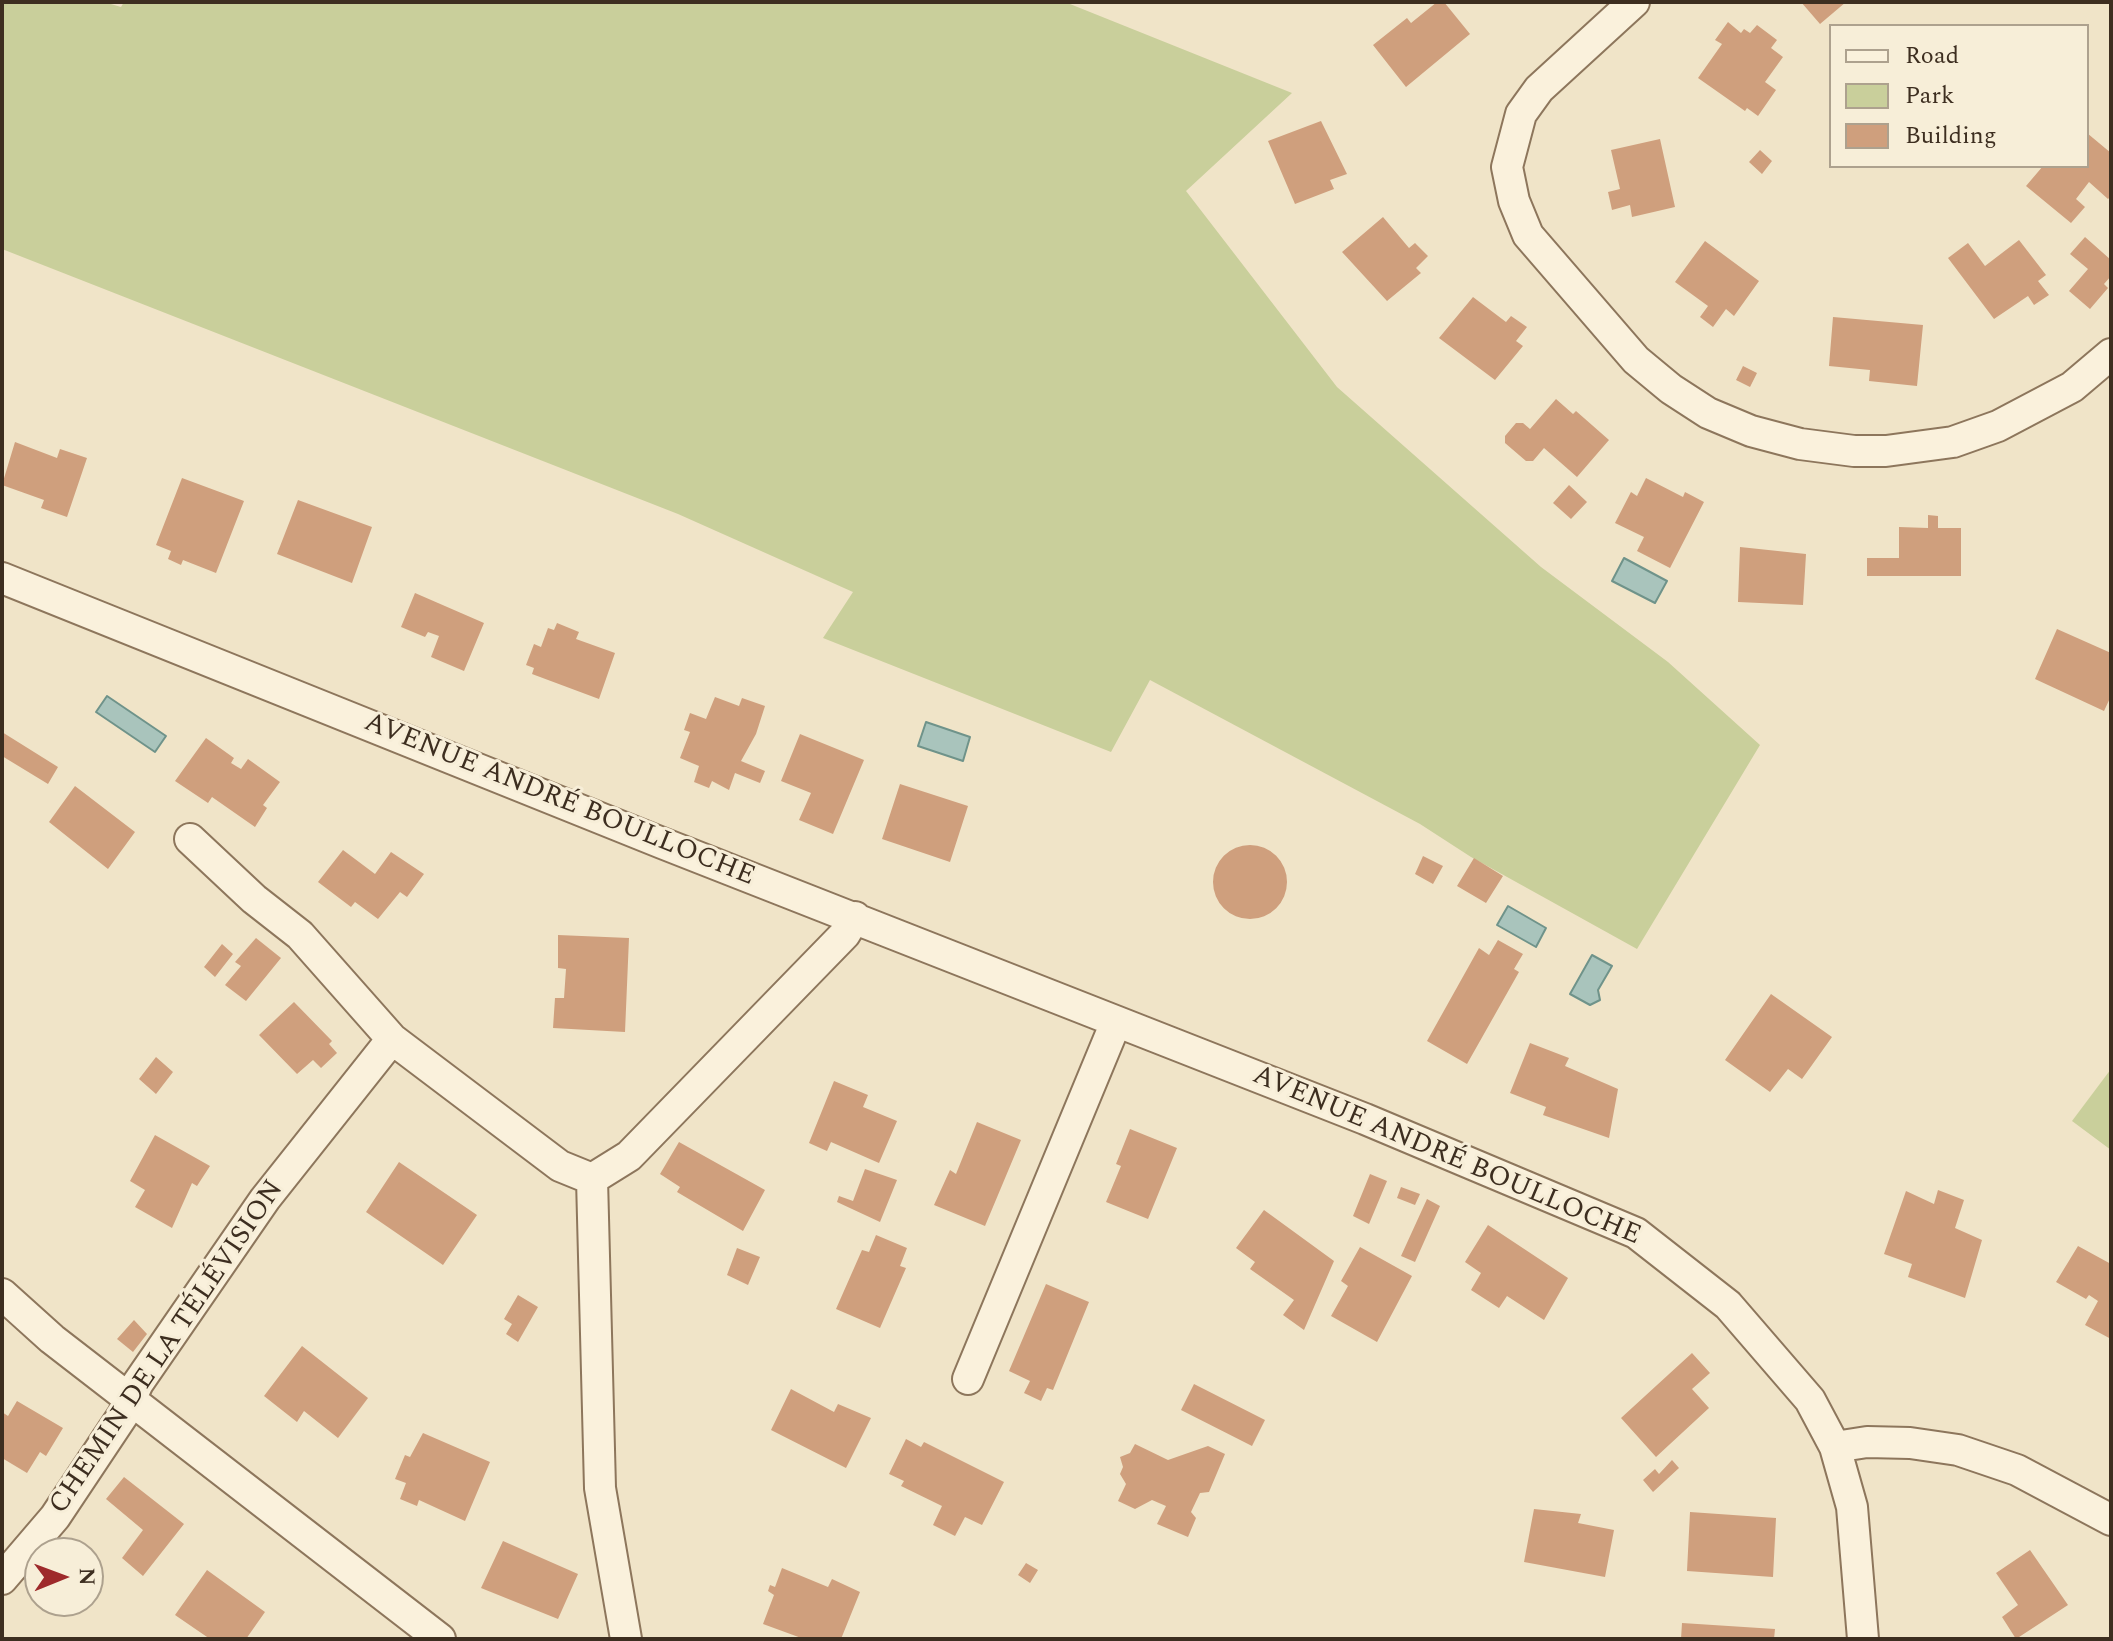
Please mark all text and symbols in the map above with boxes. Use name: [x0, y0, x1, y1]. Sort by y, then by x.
legend: [1829, 24, 2089, 168]
text: Road: [1905, 38, 1959, 74]
text: Park: [1905, 78, 1955, 114]
text: Building: [1905, 118, 1997, 154]
street label: AVENUE ANDRÉ BOULLOCHE: [359, 707, 759, 895]
street label: AVENUE ANDRÉ BOULLOCHE: [1247, 1060, 1645, 1254]
street label: CHEMIN DE LA TÉLÉVISION: [44, 1175, 292, 1521]
north arrow: [24, 1537, 104, 1617]
text: N: [70, 1567, 103, 1586]

